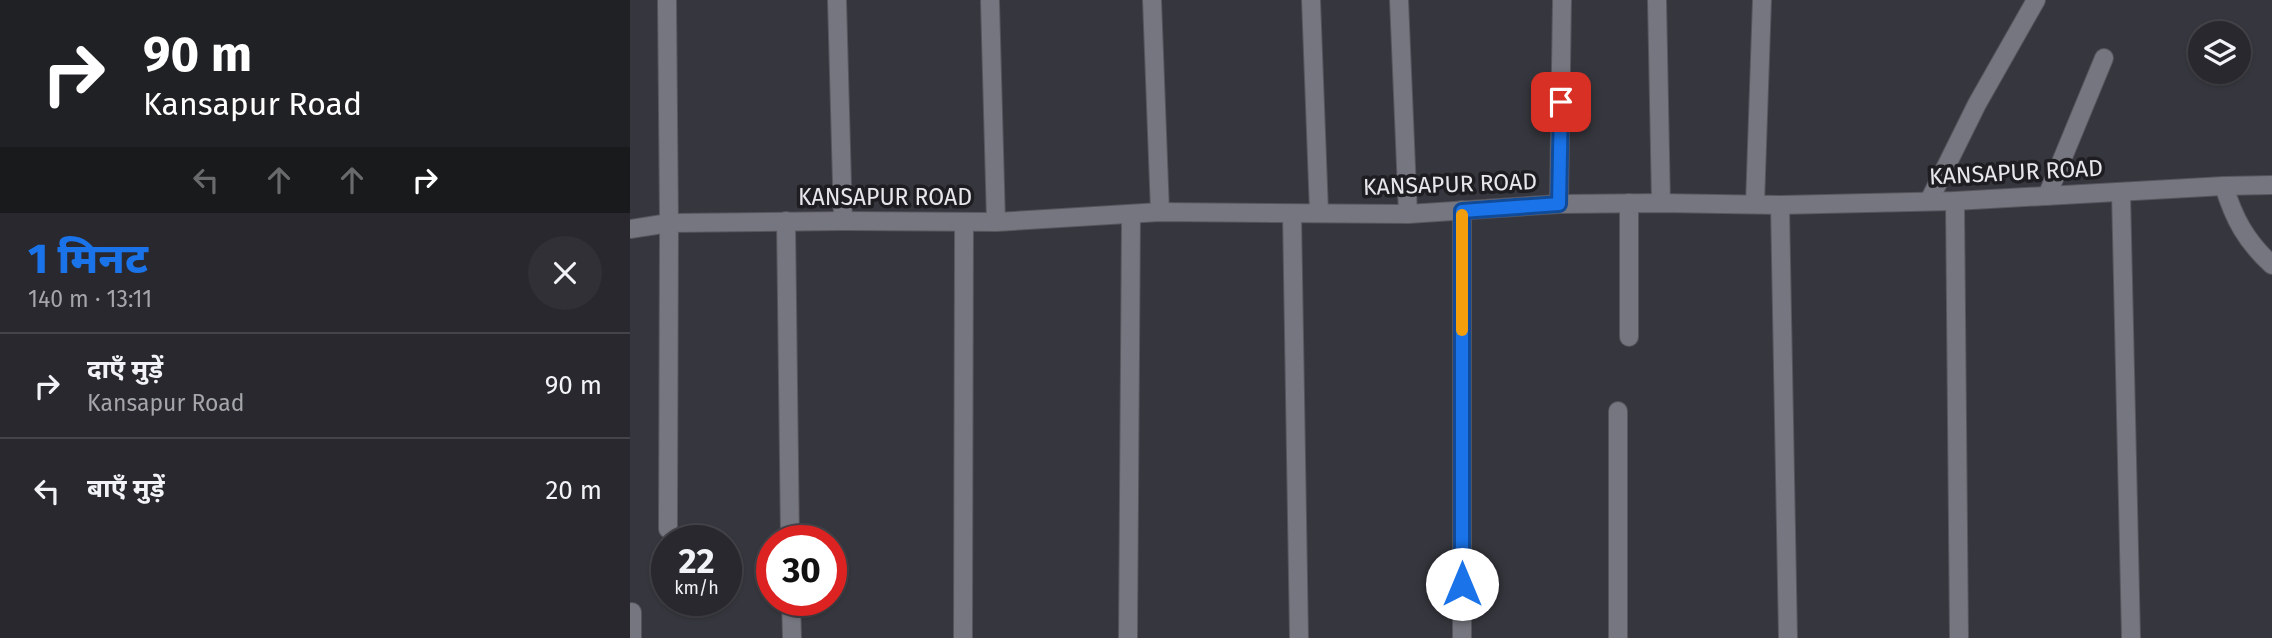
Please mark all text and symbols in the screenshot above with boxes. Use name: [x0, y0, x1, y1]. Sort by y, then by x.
map controls: [2188, 21, 2251, 84]
button: layers: [2188, 21, 2251, 84]
text: 90 m: [143, 25, 252, 84]
icon: right: [28, 28, 119, 119]
pin: [1531, 72, 1591, 132]
icon: arrive: [1542, 83, 1580, 121]
text: Kansapur Road: [143, 85, 362, 123]
street label: KANSAPUR ROAD: [1928, 153, 2104, 191]
icon: left: [187, 161, 225, 199]
icon: ahead: [260, 161, 298, 199]
icon: ahead: [333, 161, 371, 199]
icon: right: [406, 161, 444, 199]
street label: KANSAPUR ROAD: [1363, 167, 1537, 201]
street label: KANSAPUR ROAD: [798, 183, 972, 211]
text: 1 मिनट: [28, 234, 148, 284]
button: close: [528, 236, 602, 310]
text: 140 m · 13:11: [28, 285, 152, 313]
text: दाएँ मुड़ें: [87, 354, 163, 385]
icon: right: [28, 367, 66, 405]
text: 90 m: [545, 370, 602, 401]
text: Kansapur Road: [87, 389, 244, 417]
icon: left: [28, 472, 66, 510]
text: बाएँ मुड़ें: [87, 473, 164, 504]
text: 20 m: [545, 475, 602, 506]
speed limit sign: 30: [756, 525, 847, 616]
text: 22: [678, 540, 715, 582]
position arrow: [1425, 547, 1499, 621]
text: km/h: [674, 577, 719, 599]

